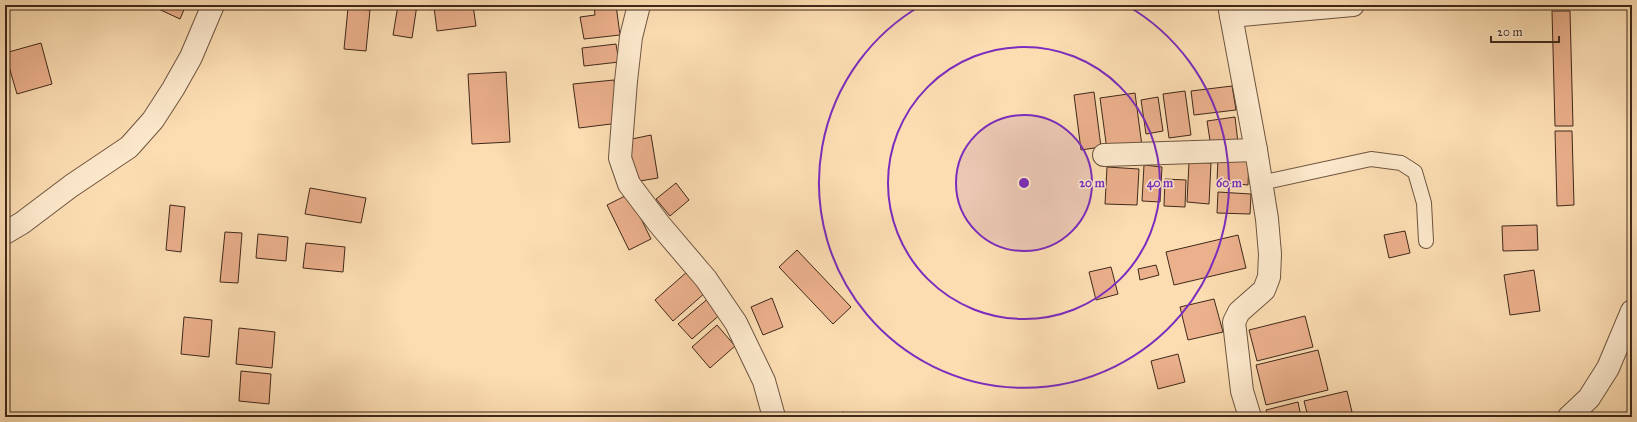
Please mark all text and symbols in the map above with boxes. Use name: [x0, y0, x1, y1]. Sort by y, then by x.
scale bar: [1491, 18, 1559, 44]
text: 20 m: [1497, 25, 1523, 39]
centre of rings: [1017, 176, 1031, 190]
text: 20 m: [1079, 176, 1106, 190]
text: 40 m: [1147, 176, 1174, 191]
text: 60 m: [1216, 176, 1243, 190]

